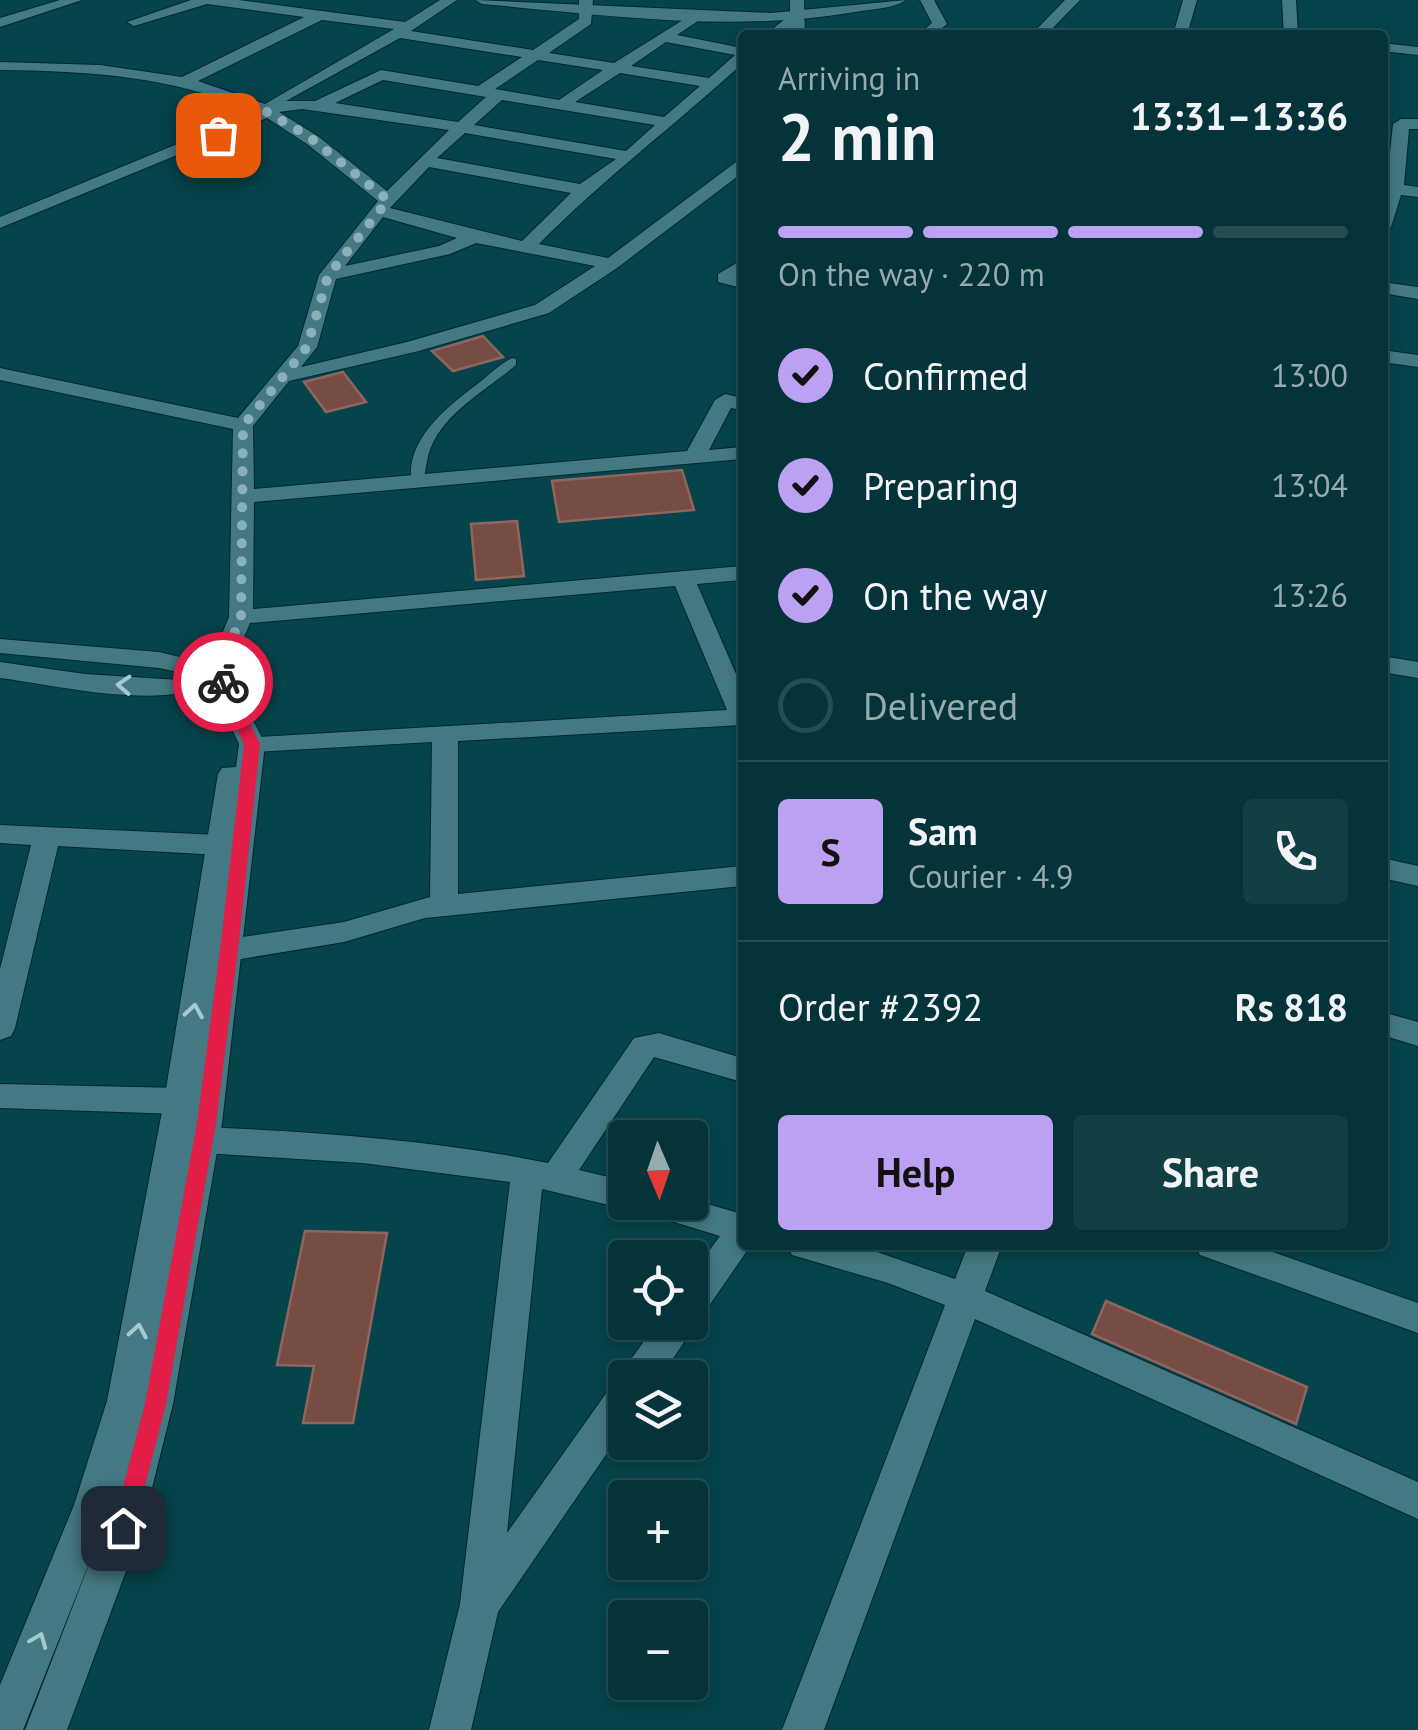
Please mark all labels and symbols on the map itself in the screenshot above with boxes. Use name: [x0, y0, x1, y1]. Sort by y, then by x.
pin: [176, 93, 261, 178]
courier: [173, 632, 273, 732]
one-way arrow: [115, 675, 131, 696]
one-way arrow: [182, 1003, 203, 1019]
north arrow: [608, 1120, 708, 1220]
one-way arrow: [127, 1323, 148, 1339]
pin: [81, 1486, 166, 1571]
one-way arrow: [27, 1632, 47, 1649]

